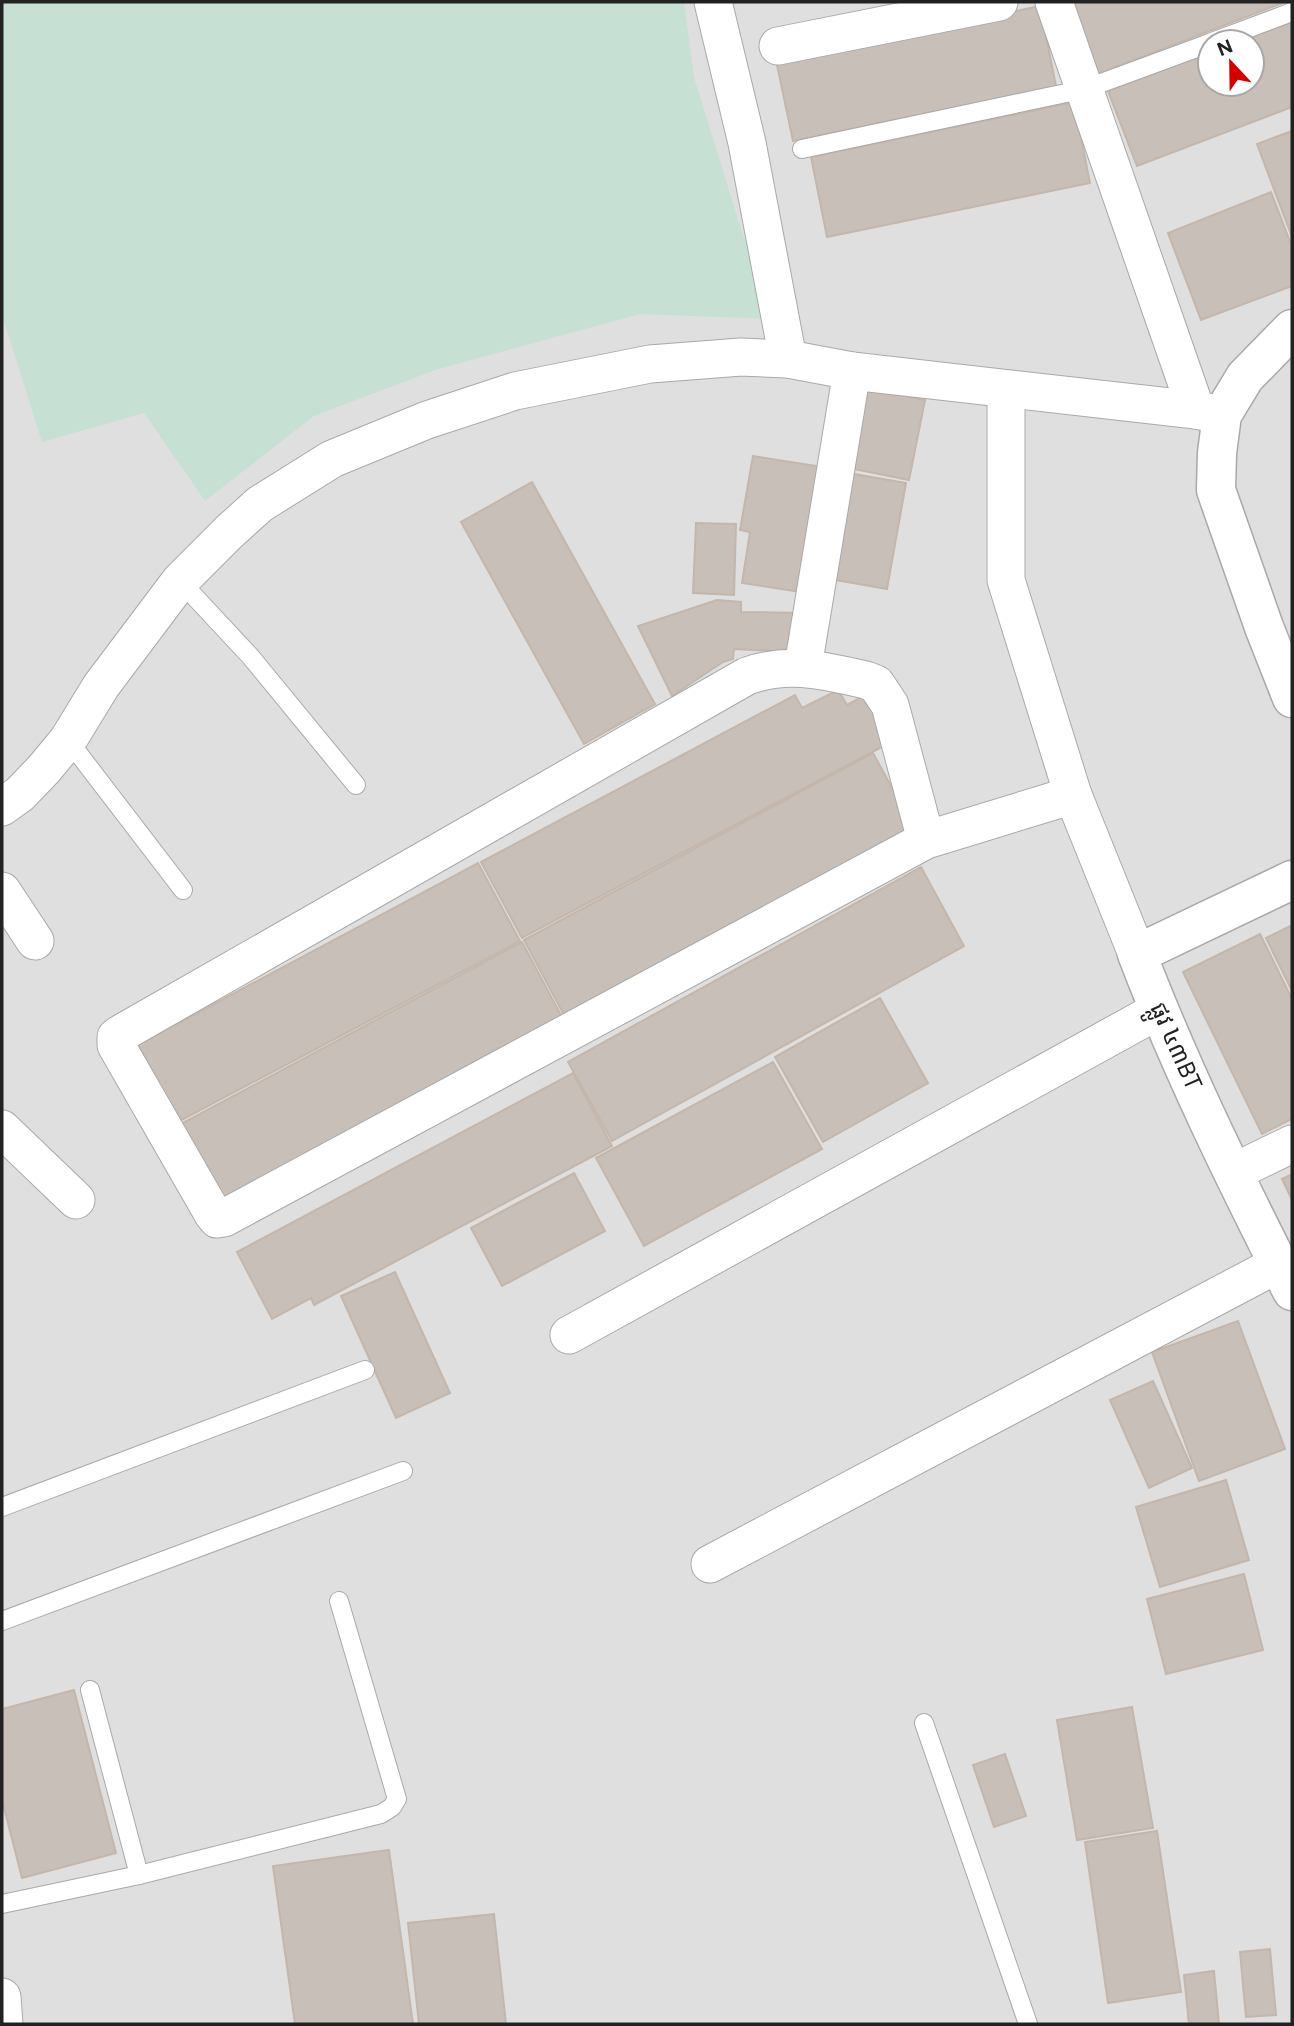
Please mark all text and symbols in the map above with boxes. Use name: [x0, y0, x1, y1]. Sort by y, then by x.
north arrow: [1196, 28, 1266, 98]
text: N: [1214, 34, 1236, 61]
street label: ផ្លូវ ៤៣BT: [1137, 998, 1209, 1097]

